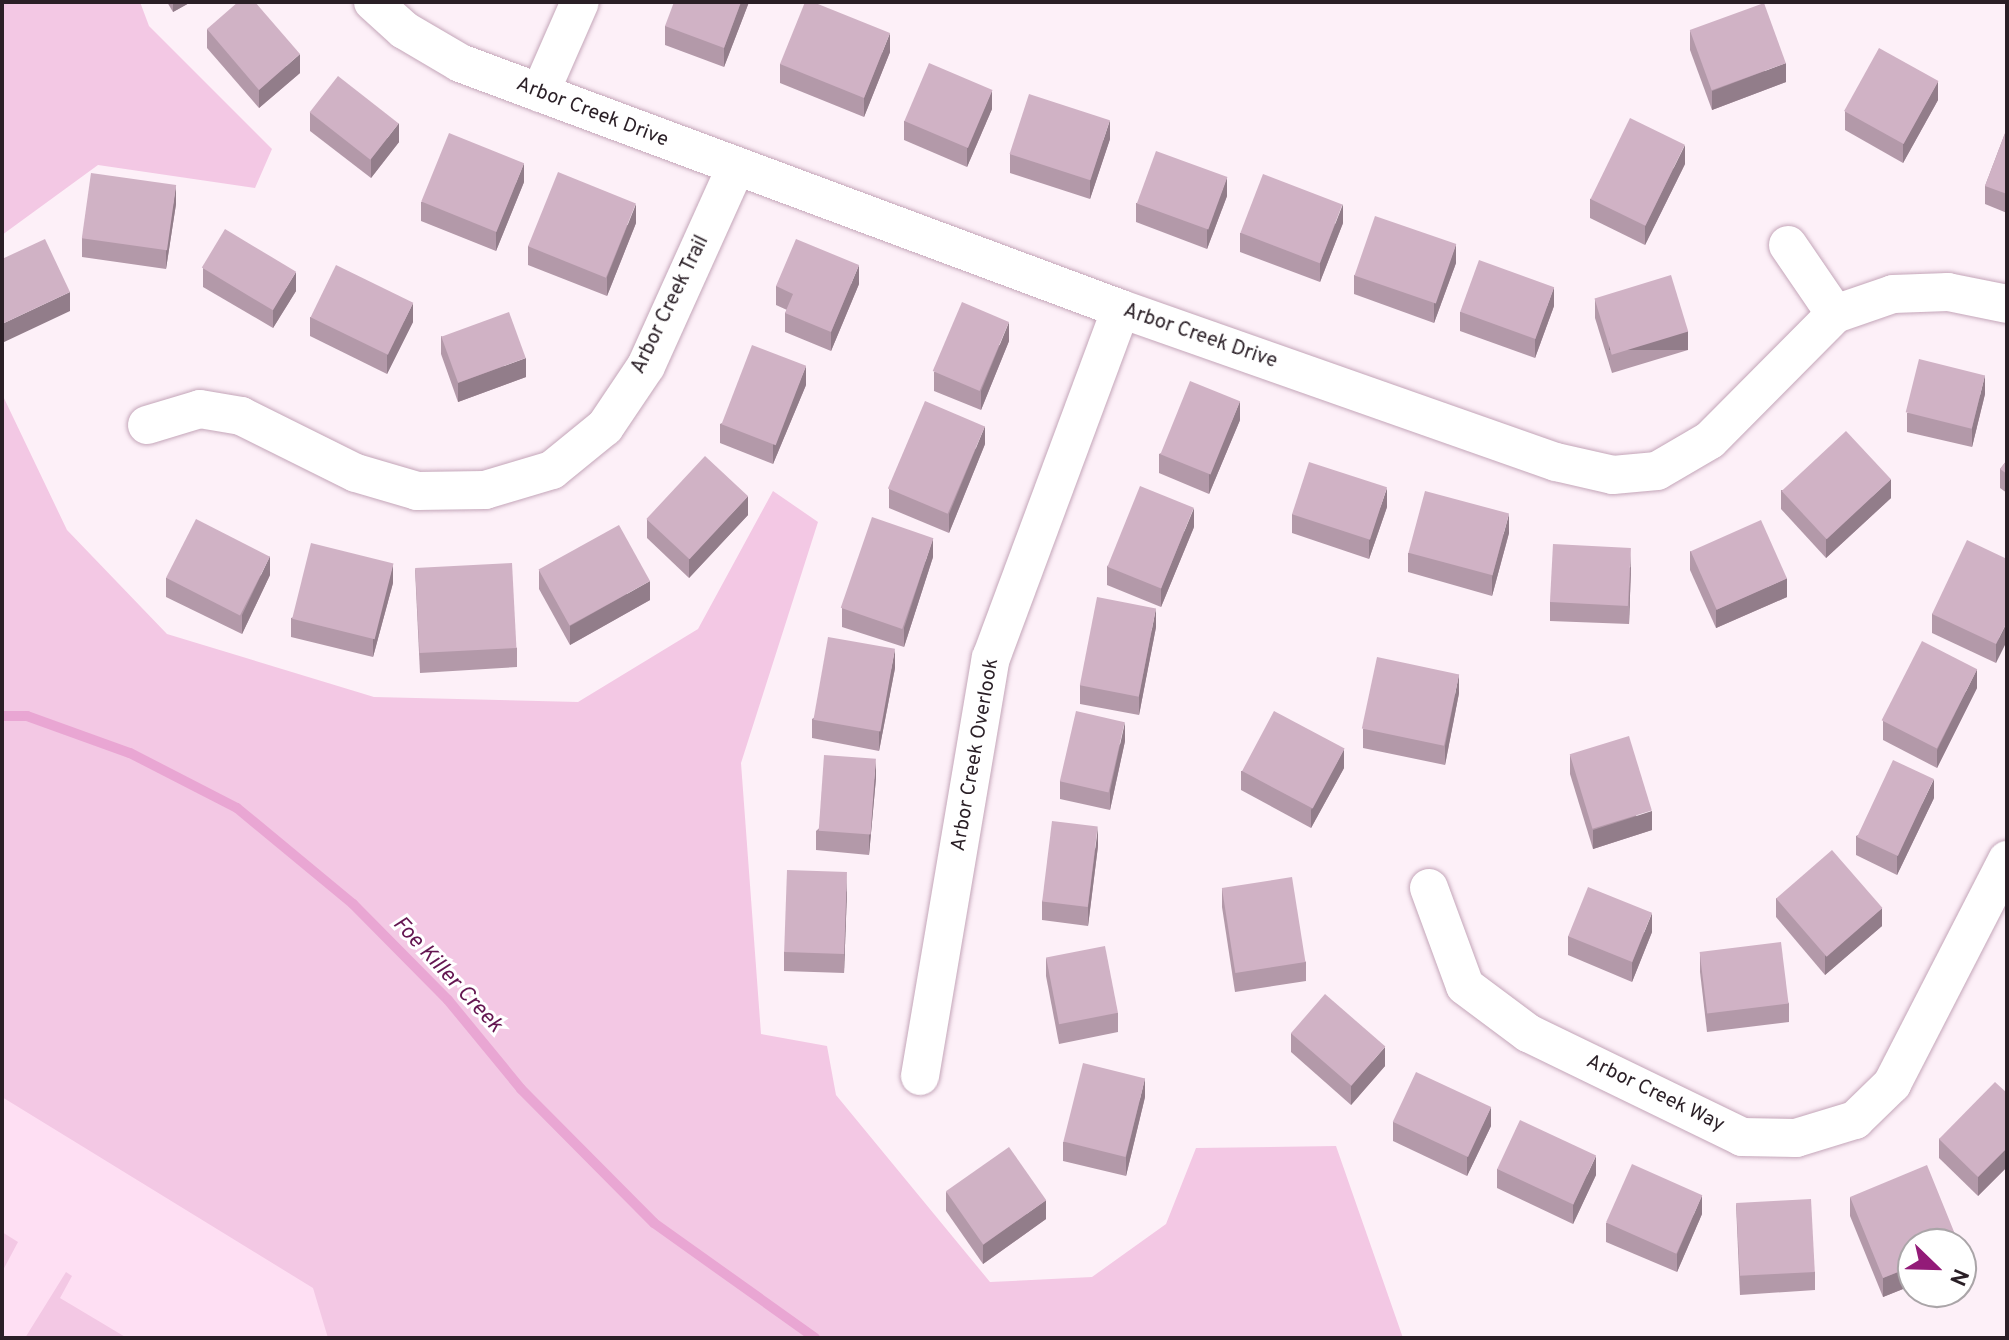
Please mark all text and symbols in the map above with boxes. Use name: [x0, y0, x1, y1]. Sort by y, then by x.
street label: Arbor Creek Drive: [512, 73, 672, 153]
street label: Arbor Creek Trail: [627, 231, 715, 379]
street label: Arbor Creek Drive: [1120, 299, 1280, 375]
street label: Arbor Creek Overlook: [947, 657, 1005, 853]
water label: Foe Killer Creek: [386, 911, 508, 1039]
street label: Arbor Creek Way: [1582, 1050, 1728, 1138]
north arrow: [1897, 1228, 1977, 1308]
text: N: [1942, 1264, 1973, 1289]

